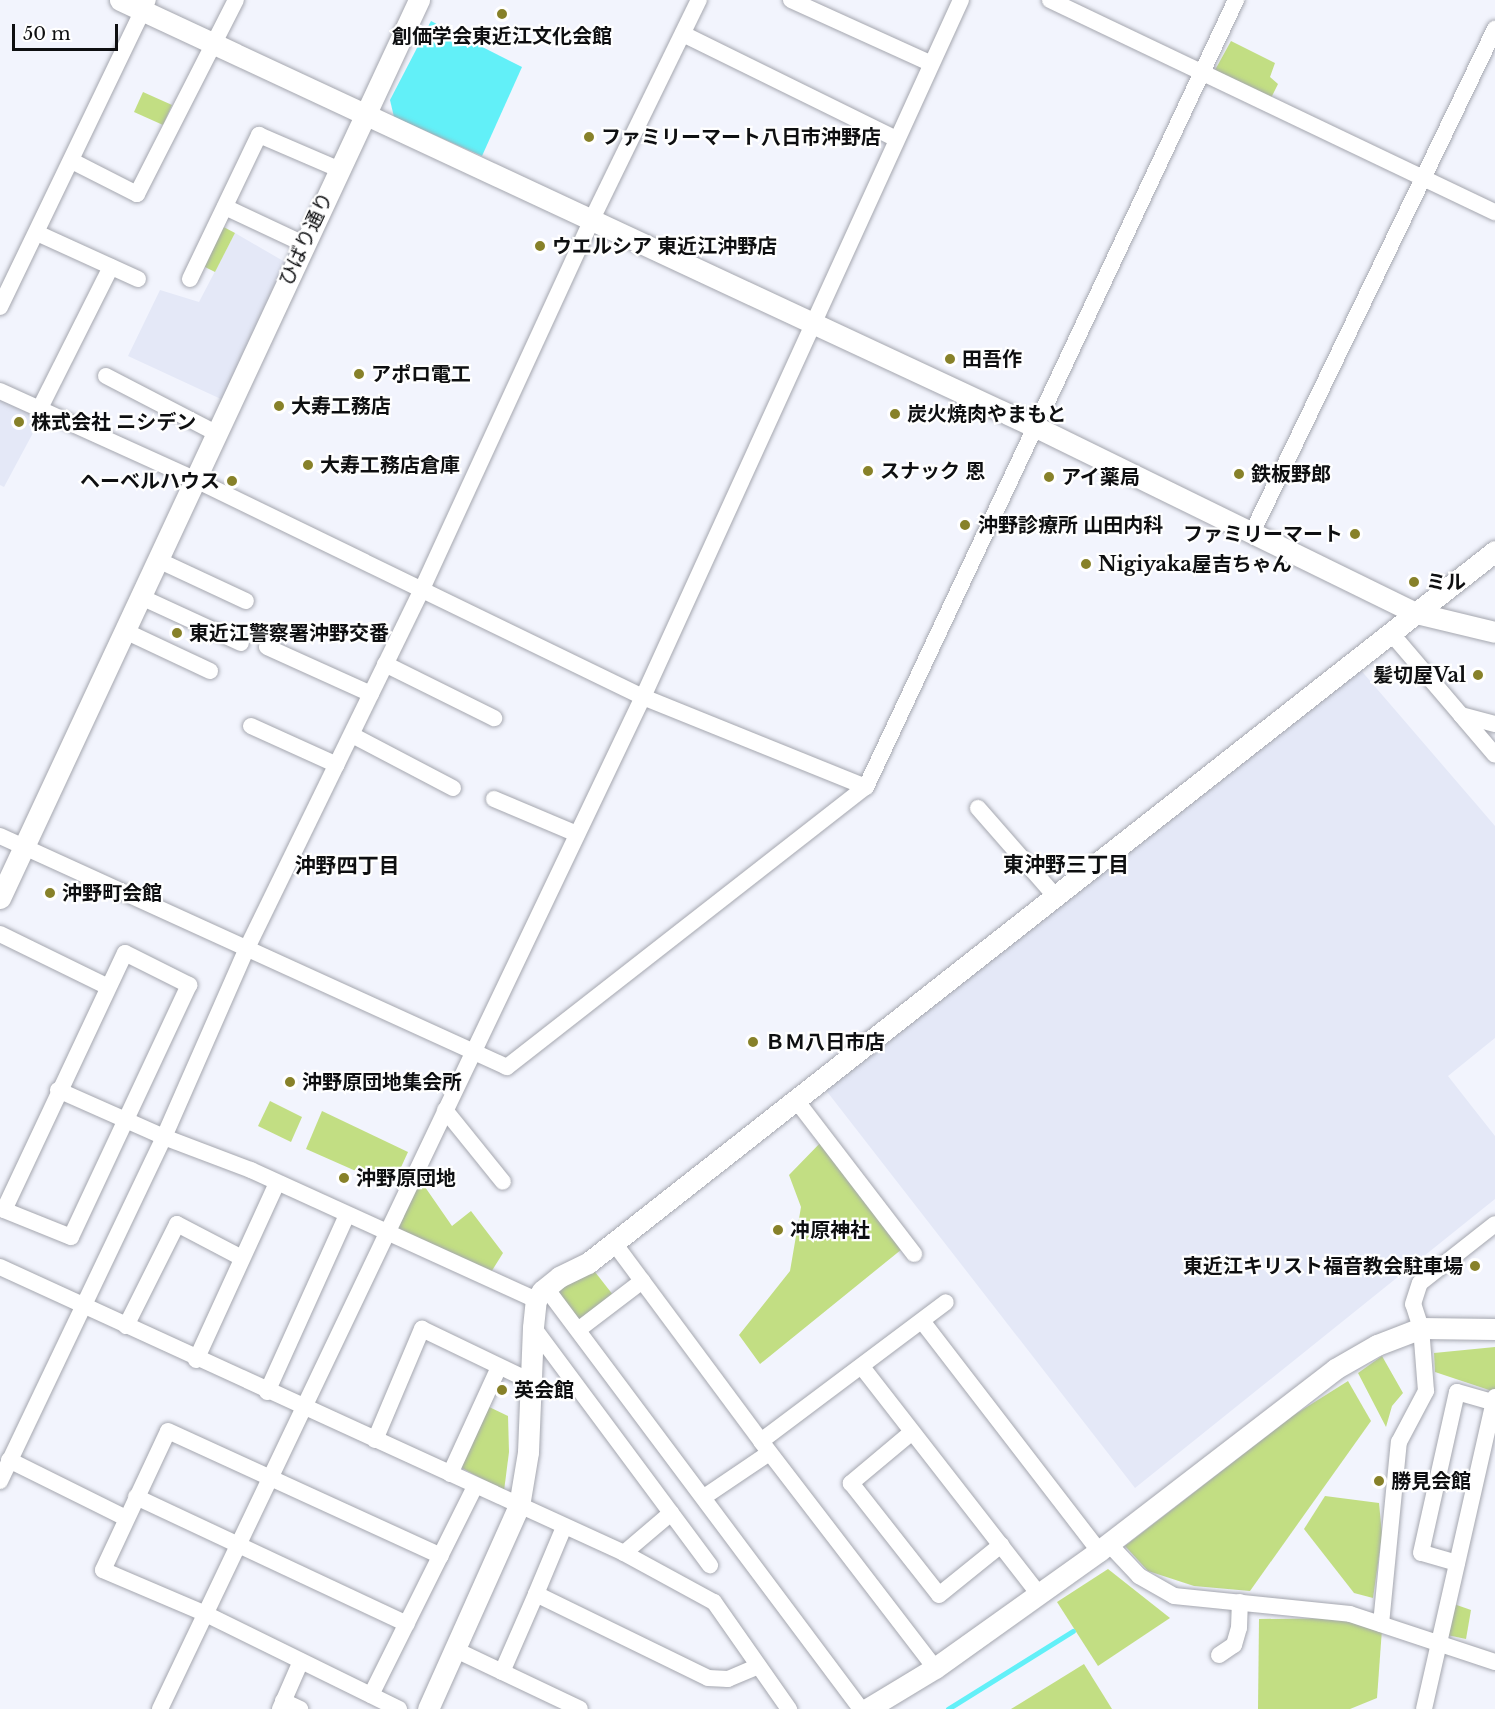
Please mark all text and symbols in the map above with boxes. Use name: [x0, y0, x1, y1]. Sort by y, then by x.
marker: 創価学会東近江文化会館: [495, 7, 509, 21]
scale bar: [15, 12, 122, 50]
text: 50 m: [23, 23, 71, 45]
place label: 創価学会東近江文化会館: [392, 24, 612, 48]
place label: ファミリーマート八日市沖野店: [601, 125, 881, 149]
marker: ファミリーマート八日市沖野店: [582, 130, 596, 144]
street label: ひばり通り: [274, 189, 338, 289]
place label: ウエルシア 東近江沖野店: [552, 234, 777, 258]
marker: ウエルシア 東近江沖野店: [533, 239, 547, 253]
place label: 田吾作: [962, 347, 1022, 371]
marker: 田吾作: [943, 352, 957, 366]
place label: アポロ電工: [371, 362, 471, 386]
marker: アポロ電工: [352, 367, 366, 381]
place label: 大寿工務店: [291, 394, 391, 418]
marker: 大寿工務店: [272, 399, 286, 413]
place label: 炭火焼肉やまもと: [907, 402, 1067, 426]
marker: 炭火焼肉やまもと: [888, 407, 902, 421]
place label: 株式会社 ニシデン: [31, 410, 196, 434]
marker: 株式会社 ニシデン: [12, 415, 26, 429]
place label: 大寿工務店倉庫: [320, 453, 460, 477]
marker: 大寿工務店倉庫: [301, 458, 315, 472]
place label: スナック 恩: [880, 459, 985, 483]
place label: 鉄板野郎: [1251, 462, 1331, 486]
marker: スナック 恩: [861, 464, 875, 478]
place label: アイ薬局: [1061, 465, 1141, 489]
marker: 鉄板野郎: [1232, 467, 1246, 481]
place label: ヘーベルハウス: [80, 469, 220, 493]
marker: アイ薬局: [1042, 470, 1056, 484]
marker: ヘーベルハウス: [225, 474, 239, 488]
place label: 沖野診療所 山田内科: [978, 513, 1163, 537]
marker: 沖野診療所 山田内科: [956, 516, 974, 534]
place label: ファミリーマート: [1183, 522, 1343, 546]
marker: ファミリーマート: [1348, 527, 1362, 541]
place label: Nigiyaka屋吉ちゃん: [1098, 552, 1292, 576]
marker: Nigiyaka屋吉ちゃん: [1079, 557, 1093, 571]
place label: ミル: [1426, 570, 1466, 594]
marker: ミル: [1407, 575, 1421, 589]
place label: 東近江警察署沖野交番: [189, 621, 389, 645]
marker: 東近江警察署沖野交番: [170, 626, 184, 640]
place label: 髪切屋Val: [1373, 663, 1466, 687]
marker: 髪切屋Val: [1471, 668, 1485, 682]
district label: 東沖野三丁目: [1003, 852, 1129, 878]
district label: 沖野四丁目: [295, 853, 399, 879]
place label: 沖野町会館: [62, 881, 162, 905]
marker: 沖野町会館: [43, 886, 57, 900]
place label: ＢＭ八日市店: [765, 1030, 885, 1054]
marker: ＢＭ八日市店: [746, 1035, 760, 1049]
place label: 沖野原団地集会所: [302, 1070, 462, 1094]
marker: 沖野原団地集会所: [283, 1075, 297, 1089]
place label: 沖野原団地: [356, 1166, 456, 1190]
marker: 沖野原団地: [337, 1171, 351, 1185]
place label: 冲原神社: [790, 1218, 870, 1242]
marker: 冲原神社: [771, 1223, 785, 1237]
place label: 東近江キリスト福音教会駐車場: [1183, 1254, 1463, 1278]
marker: 東近江キリスト福音教会駐車場: [1468, 1259, 1482, 1273]
place label: 英会館: [514, 1378, 574, 1402]
marker: 英会館: [495, 1383, 509, 1397]
place label: 勝見会館: [1391, 1469, 1471, 1493]
marker: 勝見会館: [1372, 1474, 1386, 1488]

